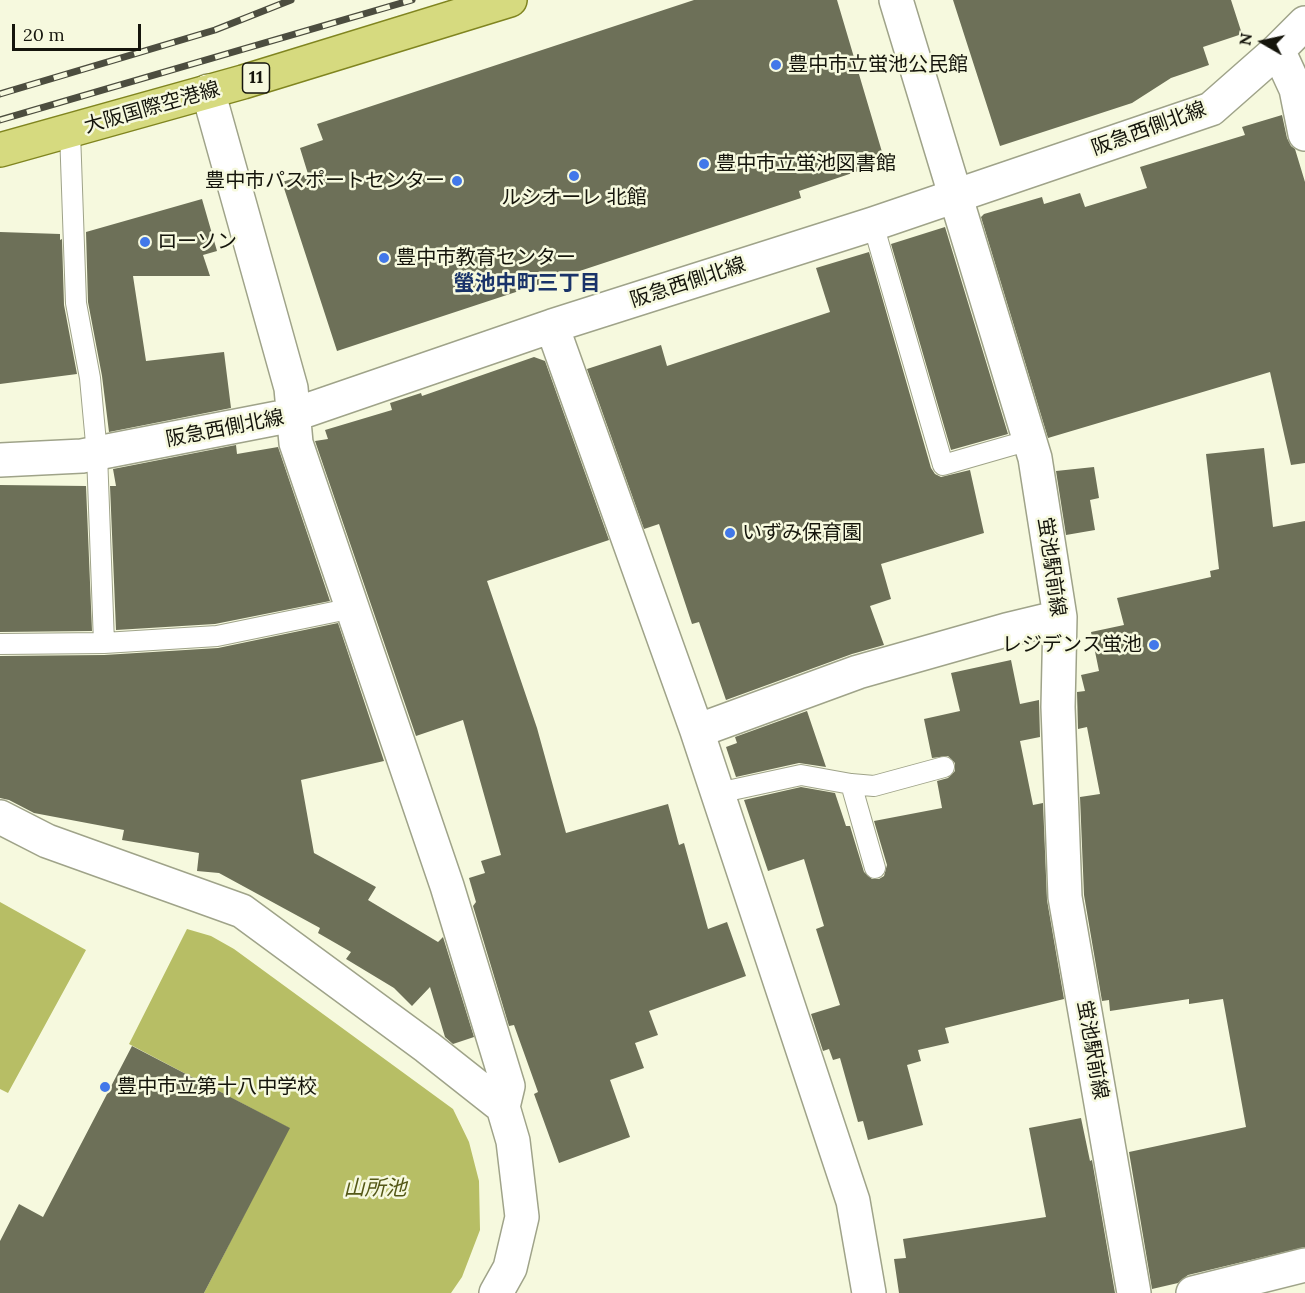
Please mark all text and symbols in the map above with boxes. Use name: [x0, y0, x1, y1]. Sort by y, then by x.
scale bar: [15, 12, 144, 50]
north arrow: [1233, 12, 1293, 72]
text: 20 m: [23, 23, 65, 46]
text: N: [1234, 32, 1256, 47]
place label: 豊中市立蛍池公民館: [788, 53, 968, 77]
marker: 豊中市立蛍池公民館: [769, 58, 783, 72]
road number: 11: [242, 63, 270, 93]
street label: 大阪国際空港線: [81, 77, 223, 139]
street label: 阪急西側北線: [1089, 97, 1209, 161]
place label: 豊中市立蛍池図書館: [716, 152, 896, 176]
marker: 豊中市立蛍池図書館: [697, 157, 711, 171]
place label: 豊中市パスポートセンター: [205, 169, 445, 193]
marker: ルシオーレ 北館: [567, 169, 581, 183]
marker: 豊中市パスポートセンター: [450, 174, 464, 188]
place label: ルシオーレ 北館: [501, 186, 647, 210]
place label: ローソン: [157, 230, 237, 254]
marker: ローソン: [138, 235, 152, 249]
place label: 豊中市教育センター: [396, 246, 576, 270]
marker: 豊中市教育センター: [377, 251, 391, 265]
street label: 阪急西側北線: [627, 253, 749, 313]
district label: 螢池中町三丁目: [454, 271, 600, 297]
street label: 阪急西側北線: [164, 406, 286, 452]
street label: 蛍池駅前線: [1032, 516, 1070, 618]
place label: いずみ保育園: [742, 521, 862, 545]
marker: いずみ保育園: [723, 526, 737, 540]
place label: レジデンス蛍池: [1002, 633, 1142, 657]
marker: レジデンス蛍池: [1147, 638, 1161, 652]
street label: 蛍池駅前線: [1071, 999, 1113, 1101]
place label: 豊中市立第十八中学校: [117, 1075, 317, 1099]
marker: 豊中市立第十八中学校: [98, 1080, 112, 1094]
water label: 山所池: [344, 1176, 406, 1202]

